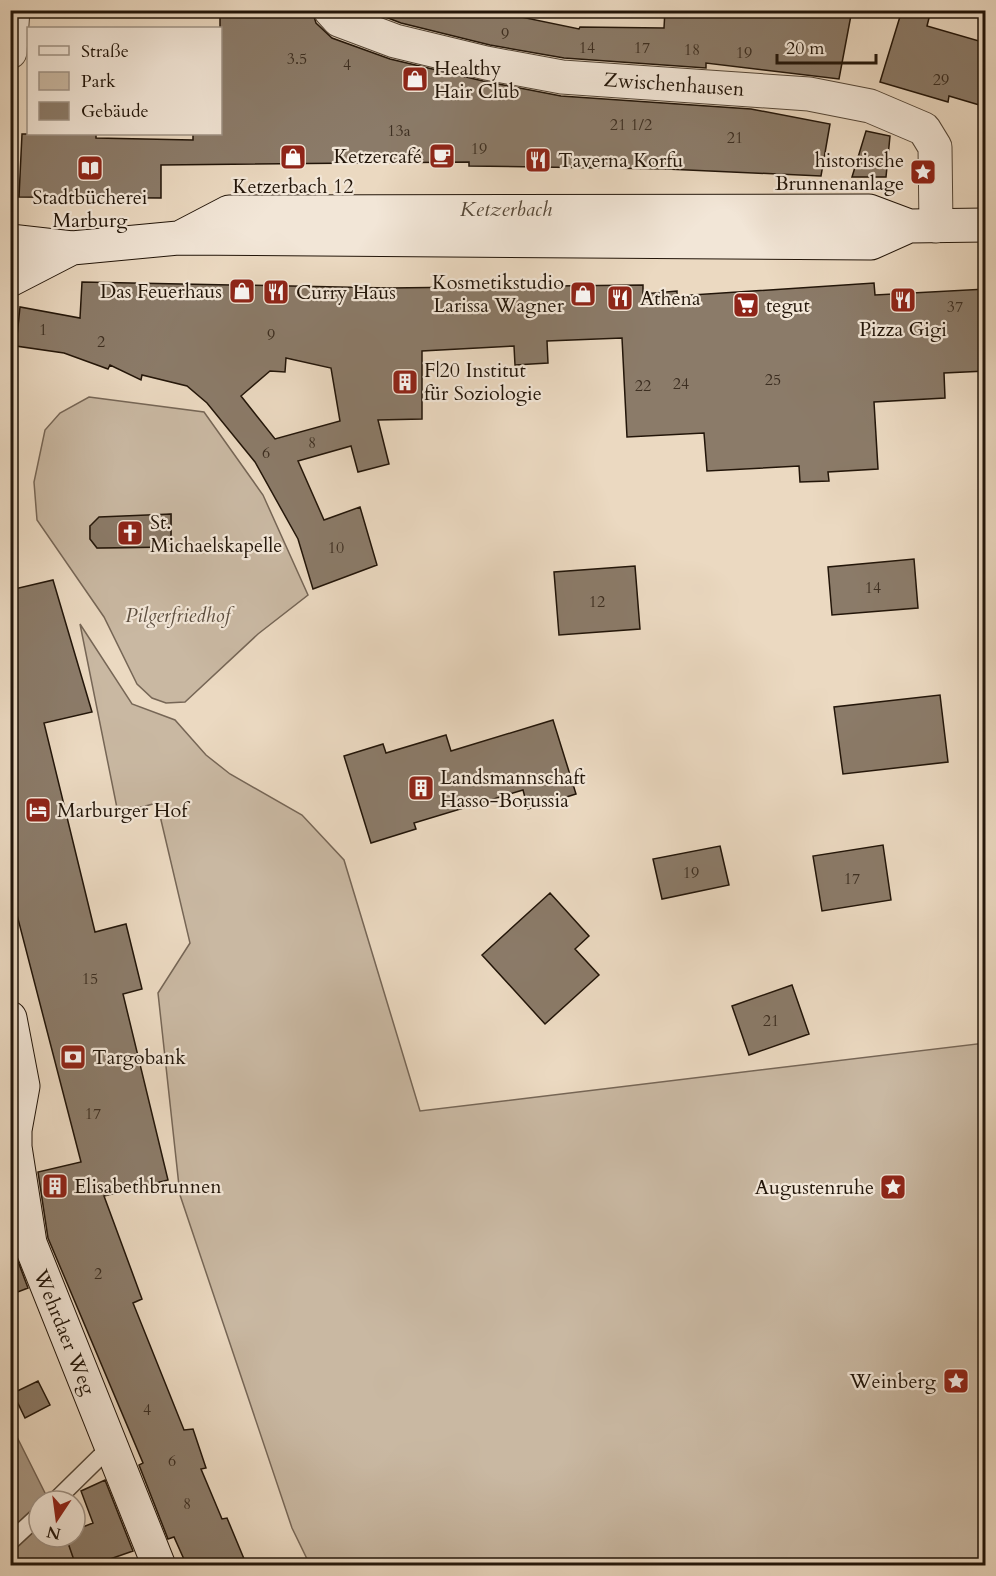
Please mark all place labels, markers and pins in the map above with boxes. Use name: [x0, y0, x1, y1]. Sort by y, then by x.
place label: Healthy Hair Club: [434, 55, 520, 105]
shop icon: Healthy Hair Club: [400, 64, 430, 94]
cafe icon: Ketzercafé: [427, 141, 457, 171]
shop icon: Ketzerbach 12: [278, 142, 308, 172]
place label: Ketzercafé: [333, 143, 422, 170]
restaurant icon: Taverna Korfu: [523, 145, 553, 175]
place label: Taverna Korfu: [558, 147, 683, 174]
place label: historische Brunnenanlage: [775, 147, 904, 197]
library icon: Stadtbücherei Marburg: [75, 153, 105, 183]
place icon: historische Brunnenanlage: [908, 157, 938, 187]
place label: Ketzerbach 12: [233, 173, 353, 200]
place label: Stadtbücherei Marburg: [33, 184, 148, 234]
place label: Kosmetikstudio Larissa Wagner: [432, 269, 565, 319]
shop icon: Das Feuerhaus: [227, 276, 257, 306]
restaurant icon: Curry Haus: [261, 277, 291, 307]
place label: Das Feuerhaus: [100, 278, 222, 305]
place label: Curry Haus: [296, 279, 396, 306]
shop icon: Kosmetikstudio Larissa Wagner: [568, 279, 598, 309]
restaurant icon: Athena: [605, 283, 635, 313]
place label: Athena: [640, 285, 701, 312]
restaurant icon: Pizza Gigi: [888, 285, 918, 315]
supermarket icon: tegut: [731, 290, 761, 320]
place label: tegut: [766, 292, 811, 319]
place label: Pizza Gigi: [859, 316, 947, 343]
place label: F|20 Institut für Soziologie: [424, 357, 542, 407]
building icon: F|20 Institut für Soziologie: [390, 367, 420, 397]
place label: St. Michaelskapelle: [150, 509, 282, 559]
church icon: St. Michaelskapelle: [115, 518, 145, 548]
place label: Landsmannschaft Hasso-Borussia: [440, 764, 586, 814]
building icon: Landsmannschaft Hasso-Borussia: [406, 773, 436, 803]
hotel icon: Marburger Hof: [23, 795, 53, 825]
place label: Marburger Hof: [57, 797, 190, 824]
bank icon: Targobank: [58, 1042, 88, 1072]
place label: Targobank: [92, 1044, 186, 1071]
building icon: Elisabethbrunnen: [40, 1171, 70, 1201]
place icon: Augustenruhe: [878, 1172, 908, 1202]
place label: Elisabethbrunnen: [74, 1173, 222, 1200]
place label: Augustenruhe: [755, 1174, 874, 1201]
place icon: Weinberg: [941, 1366, 971, 1396]
place label: Weinberg: [849, 1368, 937, 1395]

